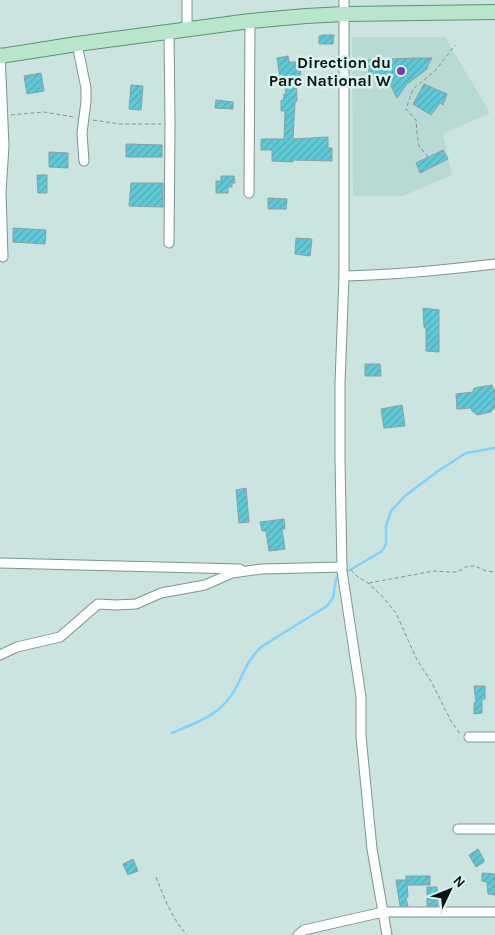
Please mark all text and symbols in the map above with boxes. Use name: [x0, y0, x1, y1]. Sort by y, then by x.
place label: Direction du Parc National W: [269, 53, 391, 90]
marker: Direction du Parc National W: [395, 65, 407, 77]
north arrow: [425, 865, 475, 915]
text: N: [449, 872, 469, 891]

